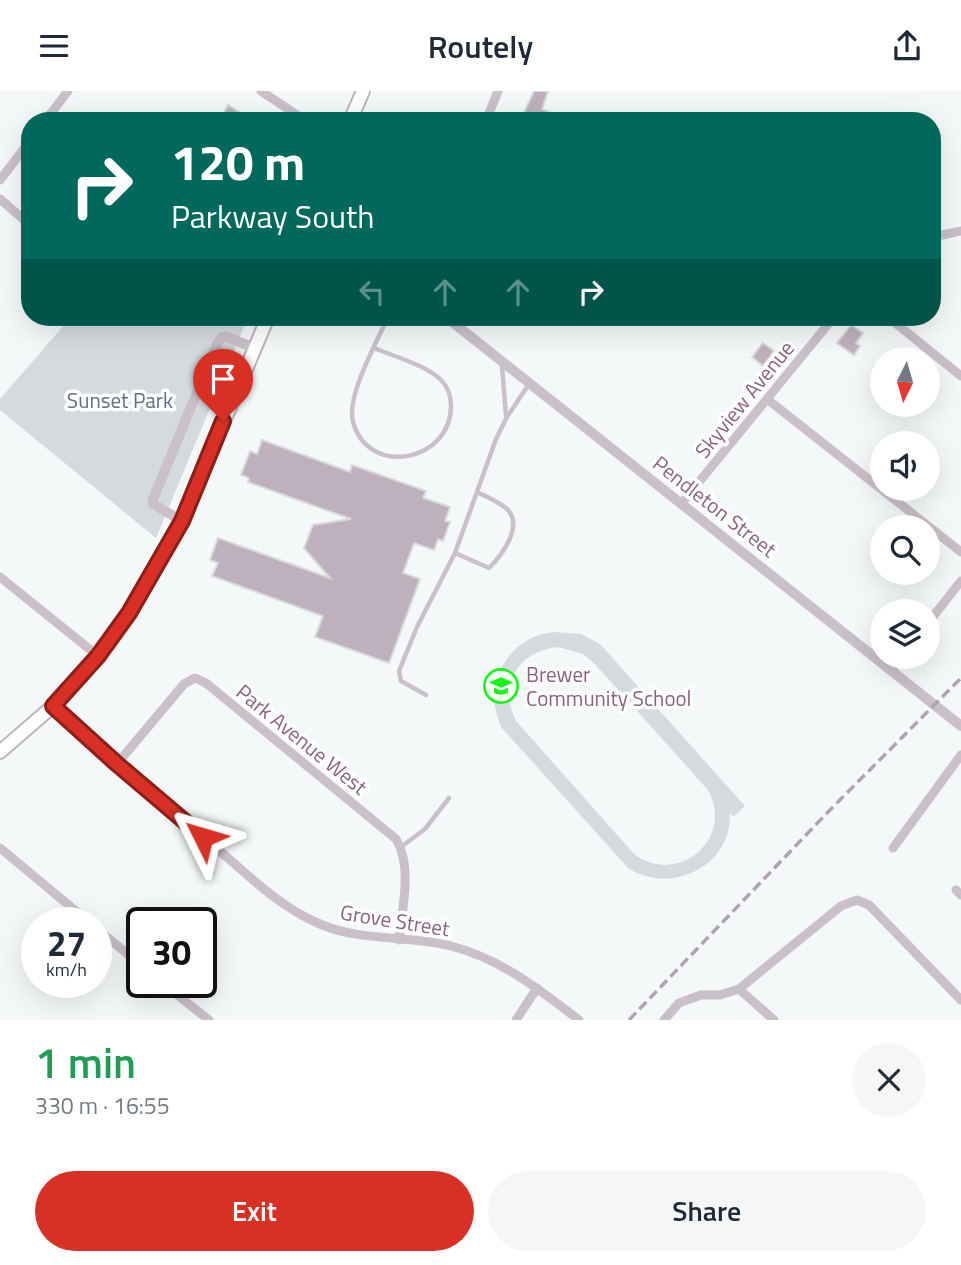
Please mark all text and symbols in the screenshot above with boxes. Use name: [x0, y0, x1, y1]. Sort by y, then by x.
text: Routely: [428, 22, 533, 70]
icon: menu: [35, 27, 73, 65]
icon: share: [888, 27, 926, 65]
text: 120 m: [171, 124, 305, 199]
icon: right: [56, 140, 147, 231]
text: Parkway South: [171, 192, 375, 240]
icon: left: [353, 273, 391, 311]
icon: ahead: [426, 273, 464, 311]
icon: ahead: [499, 273, 537, 311]
icon: right: [572, 273, 610, 311]
street label: Skyview Avenue: [687, 333, 801, 465]
north arrow: [870, 347, 940, 417]
map controls: [870, 347, 940, 669]
pin: [193, 349, 253, 421]
icon: arrive: [204, 360, 242, 398]
park label: Sunset Park: [67, 384, 173, 416]
button: sound: [870, 431, 940, 501]
street label: Pendleton Street: [646, 447, 784, 565]
button: search: [870, 515, 940, 585]
button: layers: [870, 599, 940, 669]
place label: Brewer Community School: [526, 658, 691, 714]
school or university icon: Brewer Community School: [482, 667, 520, 705]
street label: Park Avenue West: [229, 676, 375, 803]
position arrow: [166, 800, 240, 874]
street label: Grove Street: [338, 896, 453, 945]
speed limit sign: 30: [126, 907, 217, 998]
text: 27: [47, 916, 86, 970]
text: km/h: [46, 956, 87, 983]
text: 1 min: [35, 1030, 136, 1094]
button: close: [852, 1043, 926, 1117]
text: 330 m · 16:55: [35, 1088, 170, 1123]
button: Exit: [35, 1171, 474, 1251]
button: Share: [488, 1171, 926, 1251]

